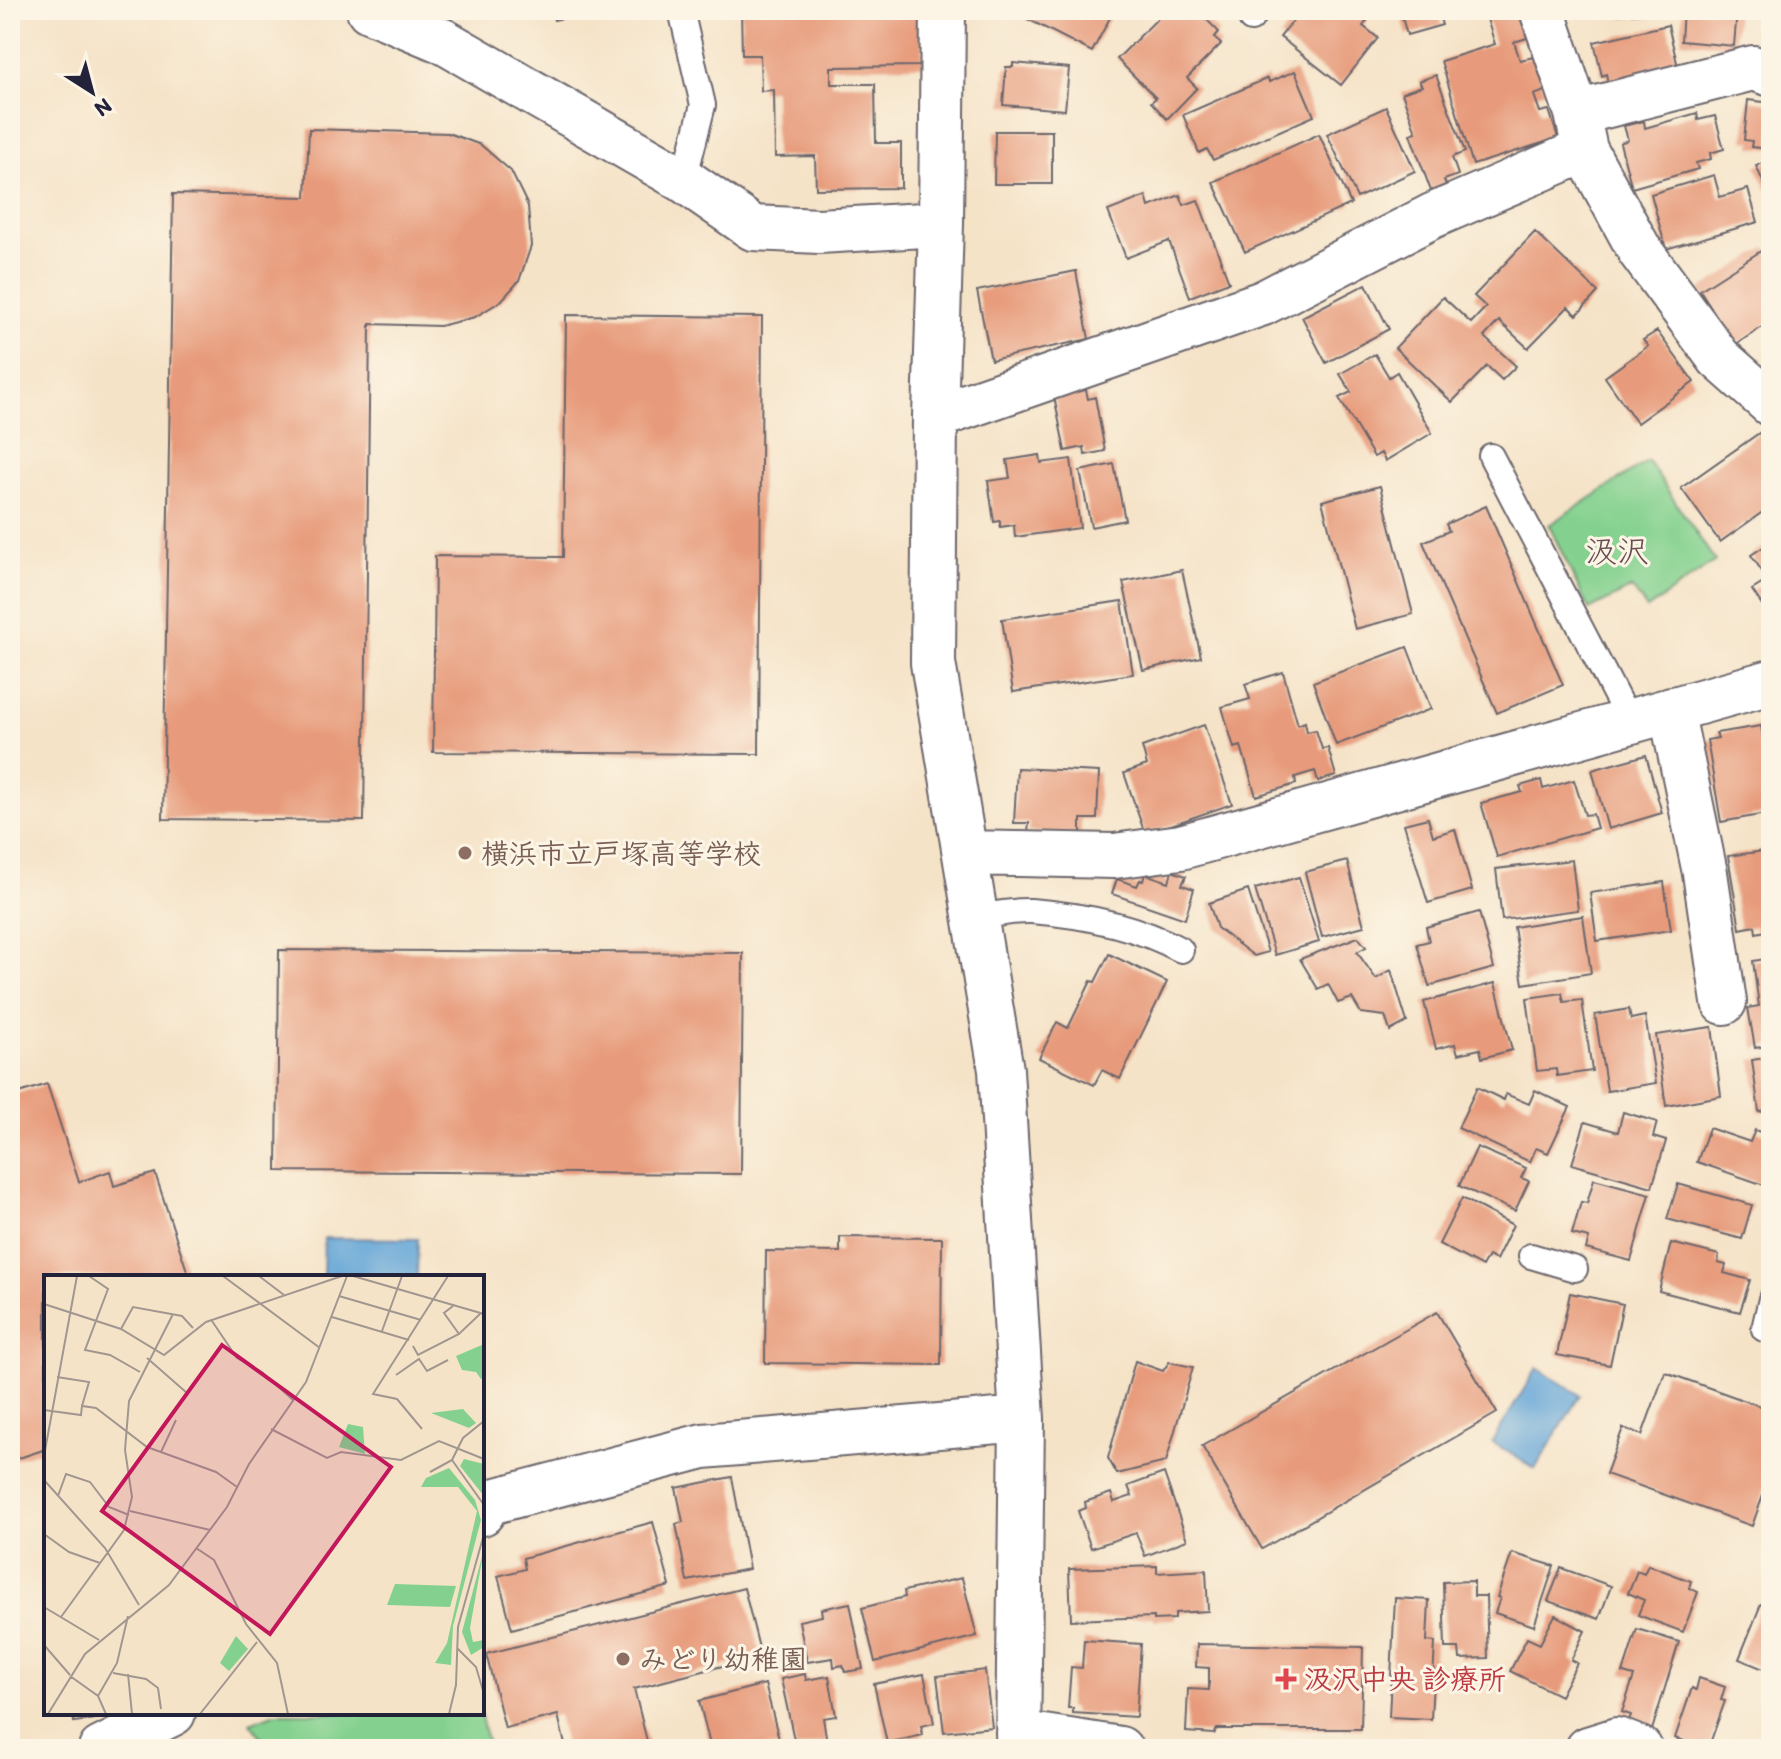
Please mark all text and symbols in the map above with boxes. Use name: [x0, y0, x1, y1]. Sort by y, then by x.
north arrow: [52, 52, 132, 132]
text: N: [90, 92, 117, 123]
district label: 汲沢: [1585, 532, 1649, 570]
place label: 横浜市立戸塚高等学校: [481, 836, 761, 870]
marker: 横浜市立戸塚高等学校: [456, 844, 474, 862]
inset map: [44, 1275, 484, 1715]
place label: みどり幼稚園: [639, 1642, 807, 1676]
marker: みどり幼稚園: [614, 1650, 632, 1668]
place label: 汲沢中央 診療所: [1304, 1662, 1506, 1696]
marker: 汲沢中央 診療所: [1275, 1668, 1297, 1690]

